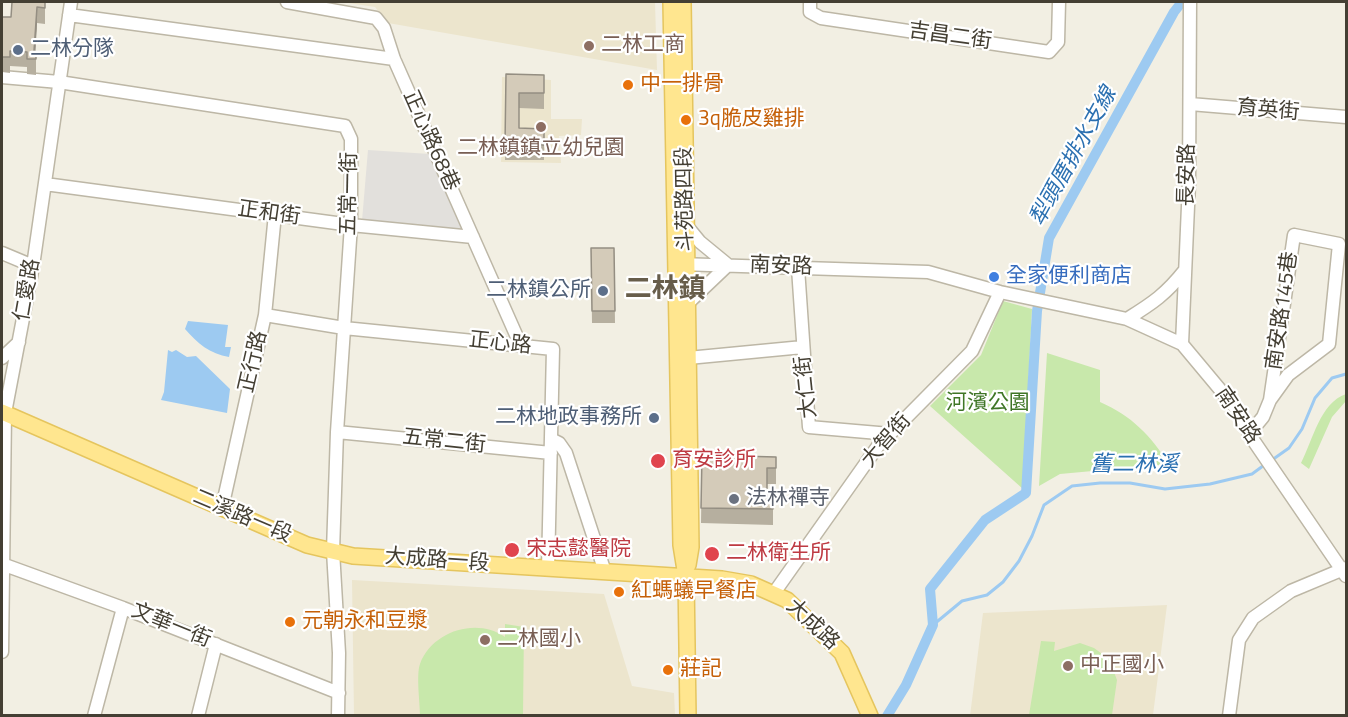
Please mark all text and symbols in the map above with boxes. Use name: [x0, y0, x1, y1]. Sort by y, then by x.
street label: 吉昌二街: [907, 19, 993, 55]
place label: 二林工商: [601, 33, 685, 59]
place label: 二林分隊: [30, 37, 114, 63]
marker: 二林工商: [582, 39, 596, 53]
marker: 二林分隊: [11, 43, 25, 57]
place label: 中一排骨: [640, 72, 724, 98]
marker: 中一排骨: [621, 78, 635, 92]
water label: 犁頭厝排水支線: [1025, 83, 1123, 231]
street label: 正心路68巷: [397, 87, 463, 195]
street label: 育英街: [1236, 96, 1300, 126]
place label: 3q脆皮雞排: [698, 107, 805, 133]
marker: 3q脆皮雞排: [679, 113, 693, 127]
marker: 二林鎮鎮立幼兒園: [534, 120, 548, 134]
place label: 二林鎮鎮立幼兒園: [457, 136, 625, 162]
street label: 長安路: [1175, 143, 1201, 207]
street label: 斗苑路四段: [672, 146, 700, 252]
street label: 五常一街: [337, 152, 363, 236]
street label: 正和街: [236, 197, 302, 231]
street label: 南安路145巷: [1262, 250, 1304, 372]
street label: 南安路: [749, 253, 813, 281]
street label: 仁愛路: [10, 257, 46, 323]
place label: 全家便利商店: [1006, 264, 1132, 290]
marker: 全家便利商店: [987, 270, 1001, 284]
district label: 二林鎮: [625, 274, 705, 306]
place label: 二林鎮公所: [486, 278, 591, 304]
marker: 二林鎮公所: [596, 284, 610, 298]
street label: 正行路: [235, 328, 273, 396]
street label: 正心路: [467, 328, 533, 360]
street label: 大仁街: [791, 354, 823, 420]
street label: 南安路: [1209, 383, 1265, 449]
park label: 河濱公園: [946, 391, 1030, 417]
place label: 二林地政事務所: [495, 405, 642, 431]
street label: 大智街: [857, 409, 917, 473]
marker: 二林地政事務所: [647, 411, 661, 425]
street label: 五常二街: [401, 425, 487, 459]
place label: 育安診所: [672, 448, 756, 474]
marker: 育安診所: [649, 452, 667, 470]
water label: 舊二林溪: [1090, 453, 1178, 479]
street label: 二溪路一段: [189, 485, 295, 549]
place label: 法林禪寺: [746, 486, 830, 512]
marker: 法林禪寺: [727, 492, 741, 506]
place label: 宋志懿醫院: [526, 537, 631, 563]
marker: 宋志懿醫院: [503, 541, 521, 559]
place label: 二林衛生所: [726, 541, 831, 567]
street label: 大成路一段: [384, 545, 490, 577]
marker: 二林衛生所: [703, 545, 721, 563]
place label: 紅螞蟻早餐店: [631, 579, 757, 605]
marker: 紅螞蟻早餐店: [612, 585, 626, 599]
street label: 大成路: [780, 594, 844, 656]
street label: 文華一街: [127, 599, 215, 653]
place label: 元朝永和豆漿: [302, 609, 428, 635]
marker: 元朝永和豆漿: [283, 615, 297, 629]
place label: 二林國小: [497, 627, 581, 653]
marker: 二林國小: [478, 633, 492, 647]
place label: 中正國小: [1080, 653, 1164, 679]
place label: 莊記: [680, 657, 722, 683]
marker: 中正國小: [1061, 659, 1075, 673]
marker: 莊記: [661, 663, 675, 677]

